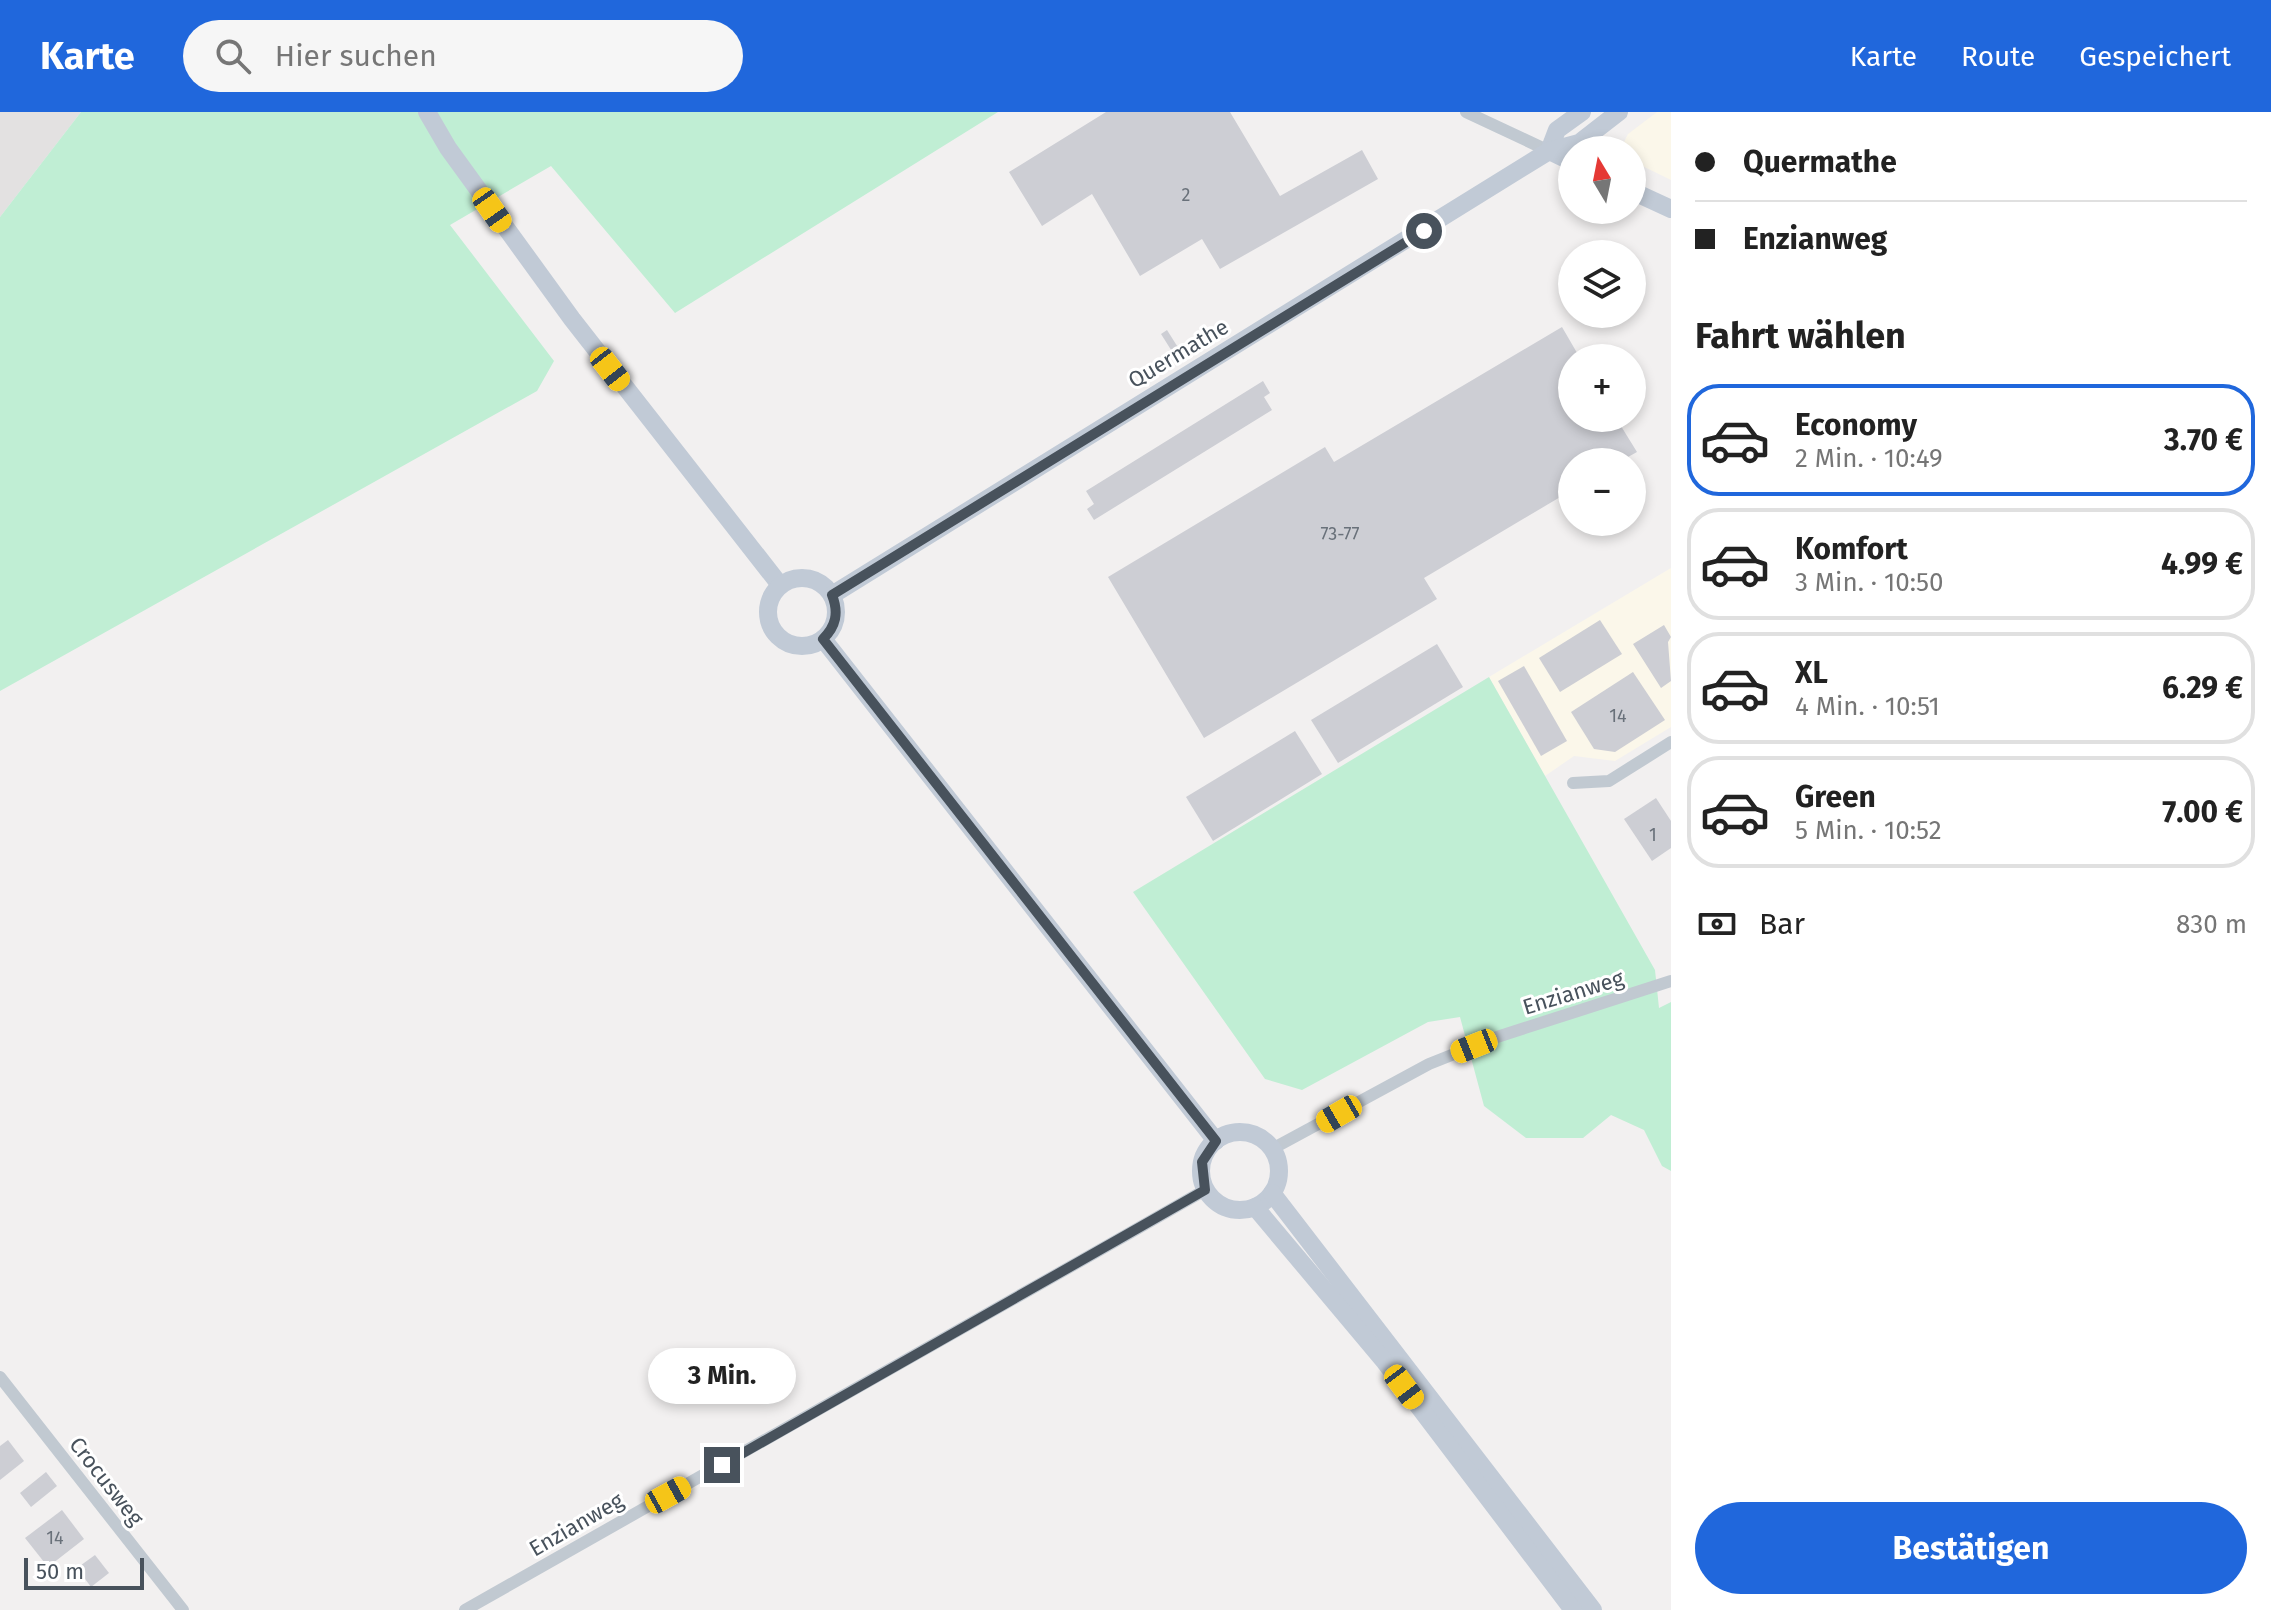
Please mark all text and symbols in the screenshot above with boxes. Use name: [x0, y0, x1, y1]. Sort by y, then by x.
search box: [183, 20, 743, 92]
text: Karte: [40, 33, 135, 79]
icon: search: [211, 34, 255, 78]
text: Hier suchen: [275, 38, 437, 74]
text: Karte: [1850, 40, 1917, 73]
text: Route: [1961, 40, 2035, 73]
text: Gespeichert: [2079, 40, 2231, 73]
north arrow: [1558, 136, 1646, 224]
map controls: [1558, 136, 1646, 536]
text: Quermathe: [1743, 144, 1897, 180]
car: [468, 183, 516, 237]
house number: 2: [1182, 184, 1191, 206]
route start: [1406, 213, 1442, 249]
text: Enzianweg: [1743, 221, 1887, 257]
button: layers: [1558, 240, 1646, 328]
street label: Quermathe: [1123, 313, 1233, 394]
text: Fahrt wählen: [1695, 314, 1906, 358]
car: [586, 343, 634, 395]
button: +: [1558, 344, 1646, 432]
icon: car: [1699, 404, 1771, 476]
text: Economy: [1795, 407, 1917, 443]
text: 3.70 €: [2164, 422, 2243, 458]
text: 2 Min. · 10:49: [1795, 443, 1943, 474]
button: −: [1558, 448, 1646, 536]
house number: 73-77: [1321, 523, 1359, 545]
icon: car: [1699, 528, 1771, 600]
text: Komfort: [1795, 531, 1908, 567]
text: 4.99 €: [2161, 546, 2243, 582]
text: 3 Min. · 10:50: [1795, 567, 1944, 598]
icon: car: [1699, 652, 1771, 724]
text: XL: [1795, 655, 1828, 691]
text: 6.29 €: [2162, 670, 2243, 706]
text: 4 Min. · 10:51: [1795, 691, 1940, 722]
house number: 14: [1609, 705, 1627, 727]
icon: car: [1699, 776, 1771, 848]
text: Green: [1795, 779, 1876, 815]
text: 7.00 €: [2162, 794, 2243, 830]
text: 5 Min. · 10:52: [1795, 815, 1942, 846]
house number: 1: [1649, 824, 1657, 846]
icon: cash: [1695, 902, 1739, 946]
text: Bar: [1759, 906, 1805, 942]
text: 830 m: [2176, 909, 2247, 940]
street label: Enzianweg: [1519, 964, 1628, 1021]
car: [1447, 1026, 1501, 1066]
car: [1312, 1092, 1366, 1136]
callout: 3 Min.: [648, 1349, 796, 1405]
text: 3 Min.: [688, 1360, 756, 1391]
car: [1380, 1361, 1428, 1413]
street label: Crocusweg: [64, 1432, 150, 1531]
route end: [704, 1447, 740, 1483]
car: [641, 1473, 695, 1517]
street label: Enzianweg: [524, 1486, 629, 1562]
button: Bestätigen: [1695, 1502, 2247, 1594]
house number: 14: [46, 1527, 64, 1549]
scale bar: [24, 1554, 144, 1590]
text: 50 m: [36, 1558, 84, 1585]

